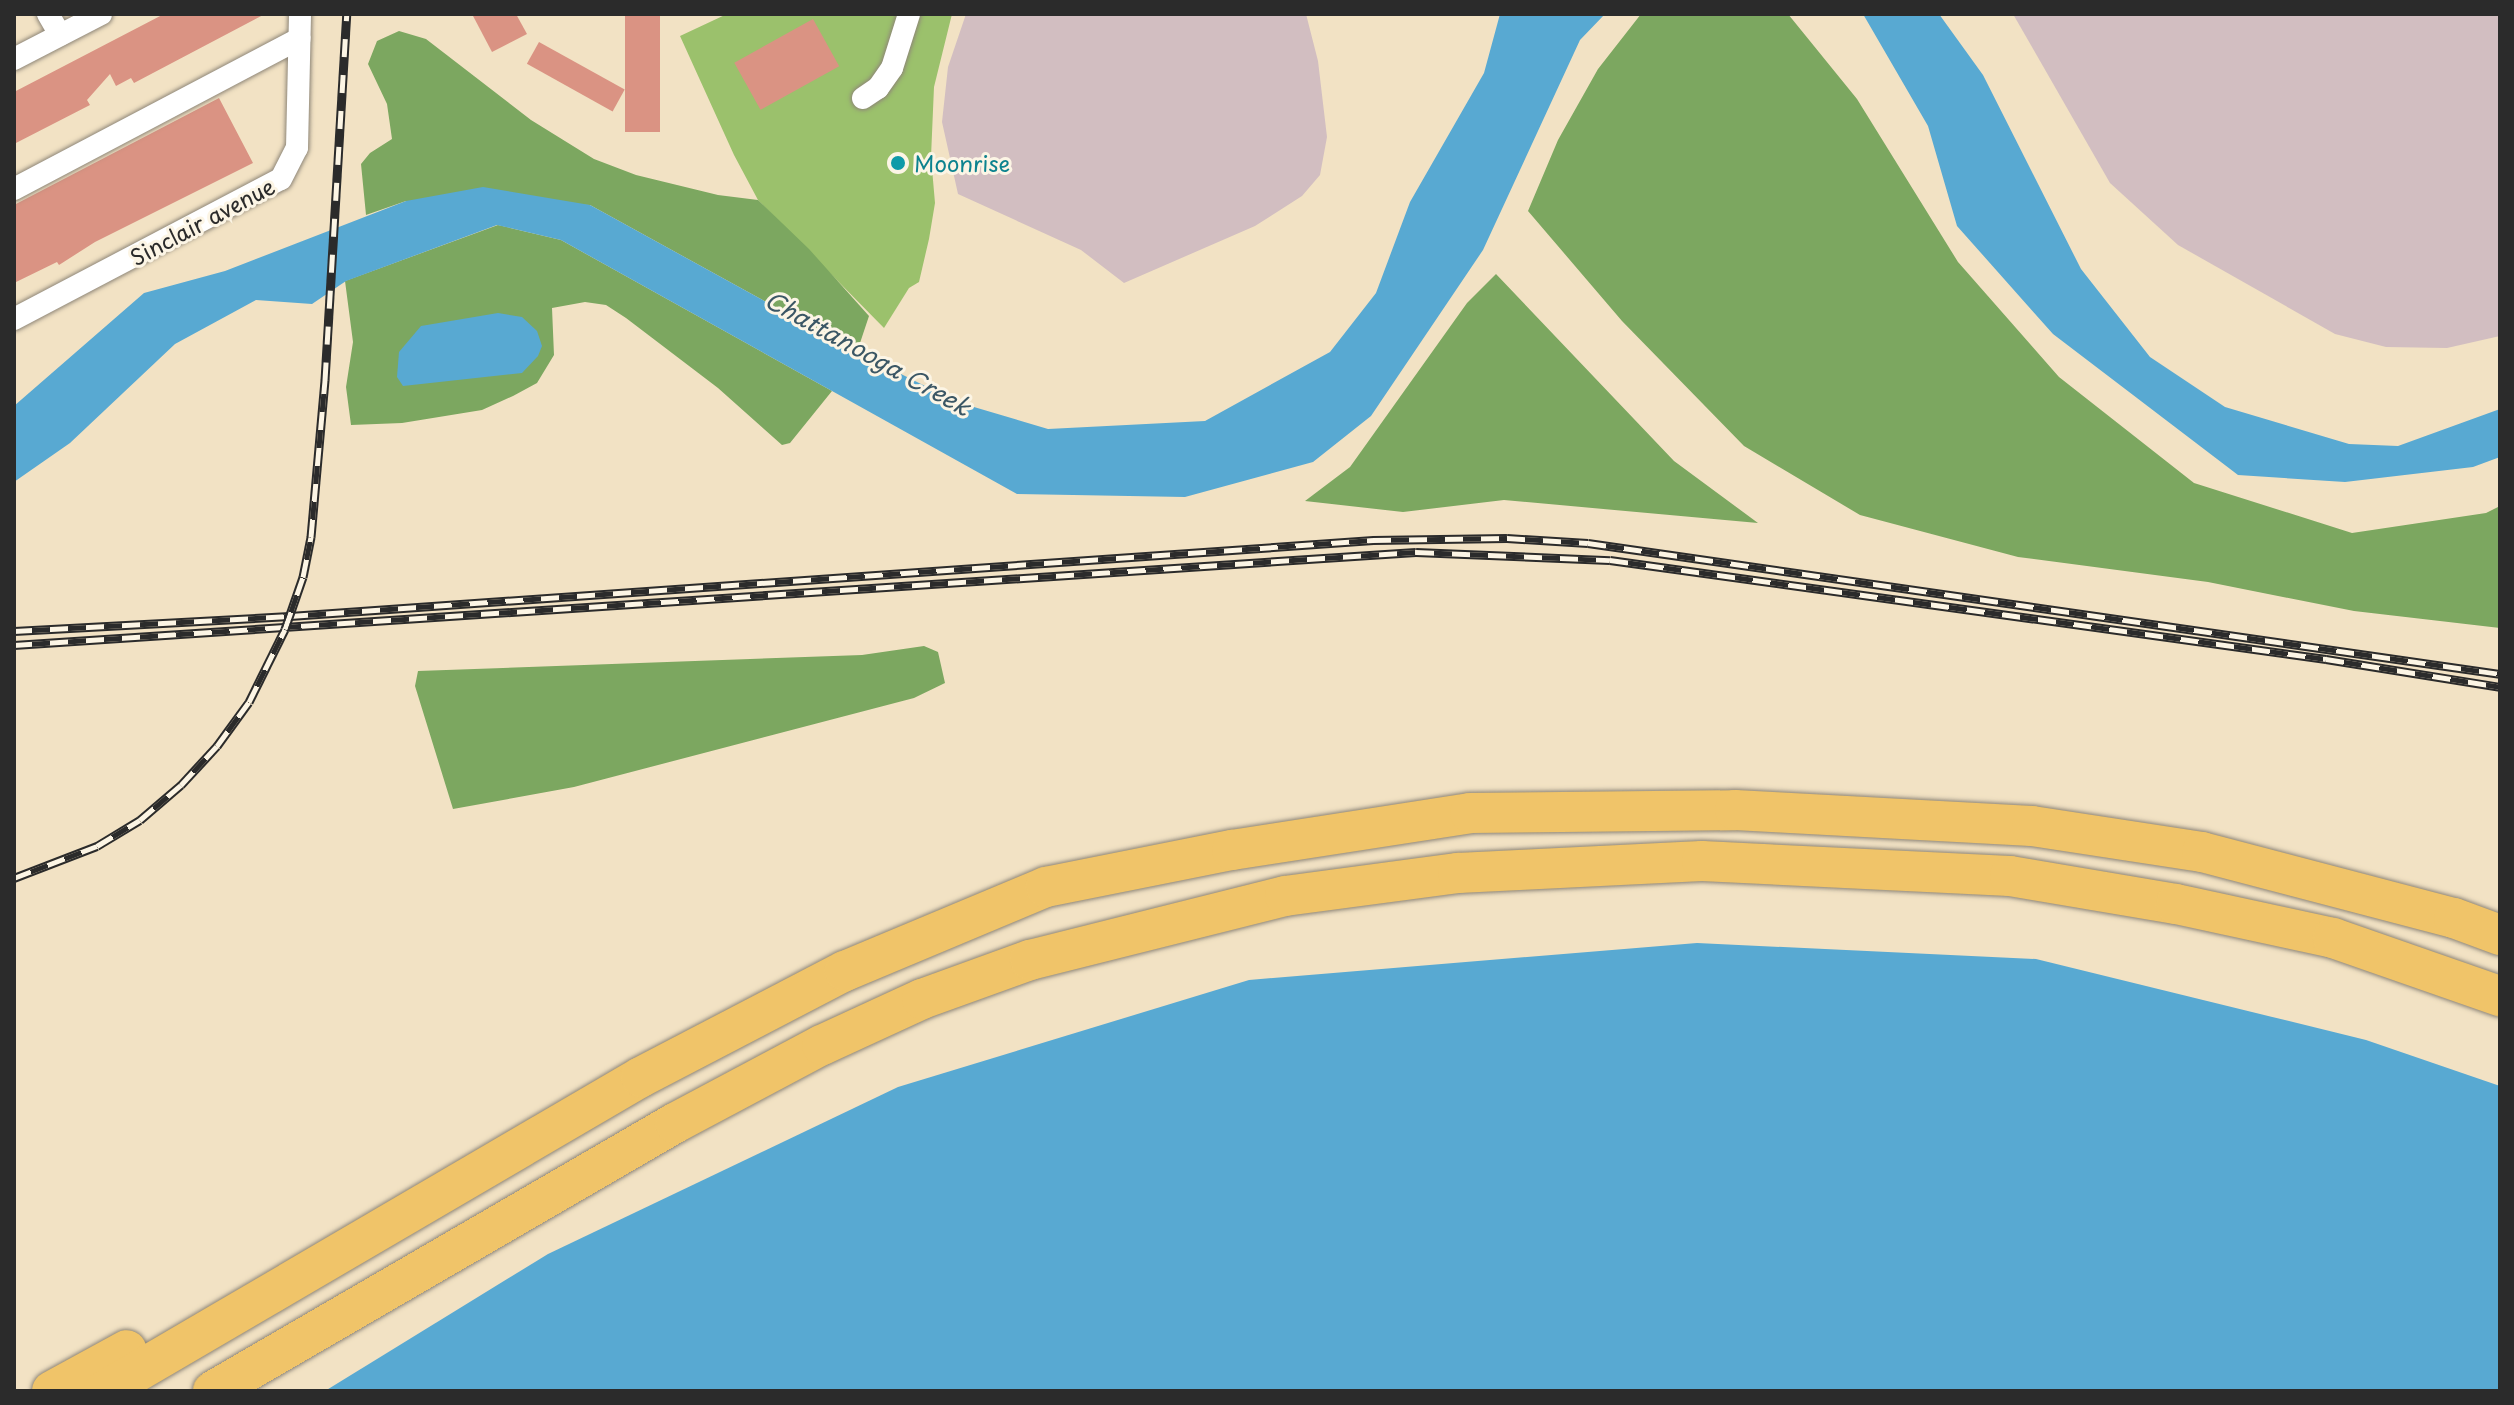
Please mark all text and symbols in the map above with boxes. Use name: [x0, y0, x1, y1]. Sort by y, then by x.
place label: Moonrise: [914, 150, 1010, 176]
marker: Moonrise: [889, 154, 907, 172]
street label: Sinclair avenue: [125, 172, 279, 270]
water label: Chattanooga Creek: [760, 285, 976, 421]

